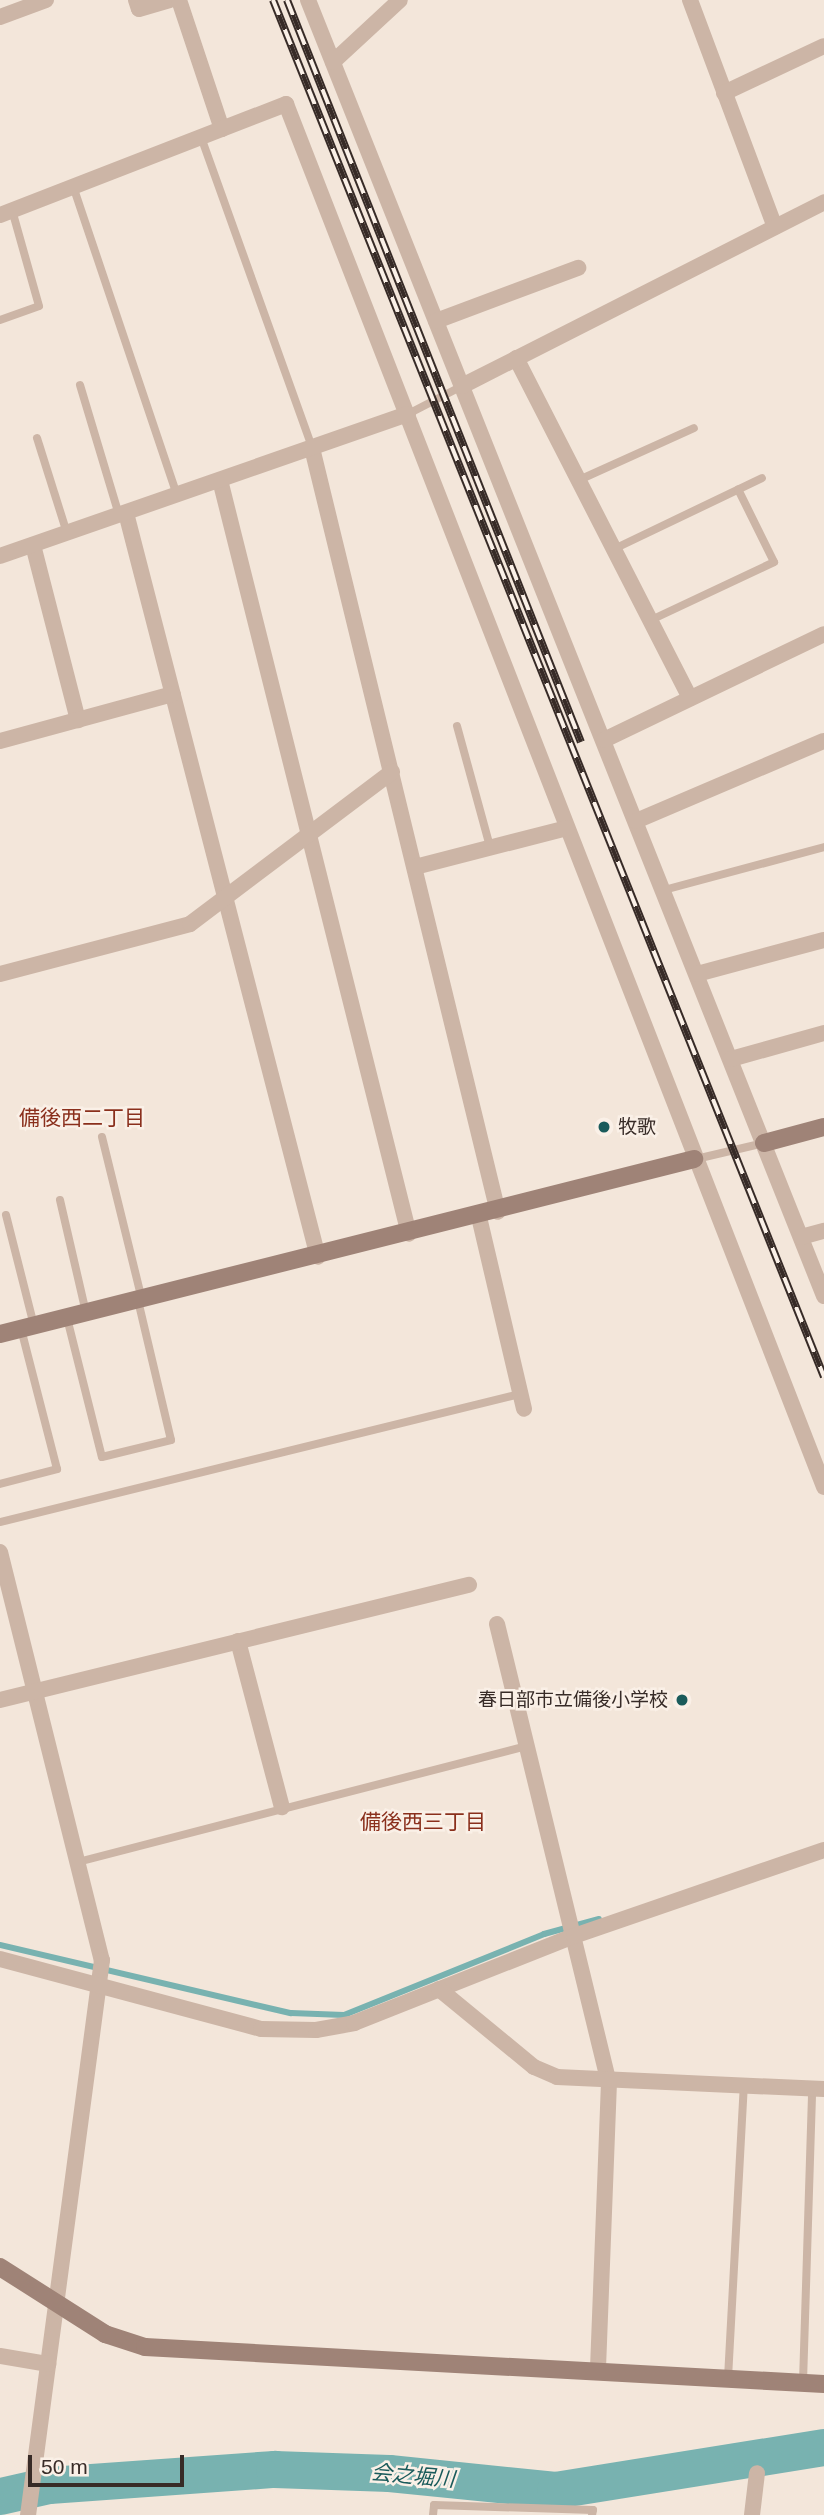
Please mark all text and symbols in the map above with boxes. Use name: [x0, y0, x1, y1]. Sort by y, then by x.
district label: 備後西二丁目: [19, 1105, 145, 1131]
place label: 牧歌: [618, 1116, 656, 1138]
marker: 牧歌: [596, 1119, 612, 1135]
place label: 春日部市立備後小学校: [478, 1689, 668, 1711]
marker: 春日部市立備後小学校: [674, 1692, 690, 1708]
district label: 備後西三丁目: [360, 1809, 486, 1835]
scale bar: [32, 2442, 187, 2486]
text: 50 m: [41, 2455, 88, 2478]
water label: 会之堀川: [370, 2460, 456, 2492]

